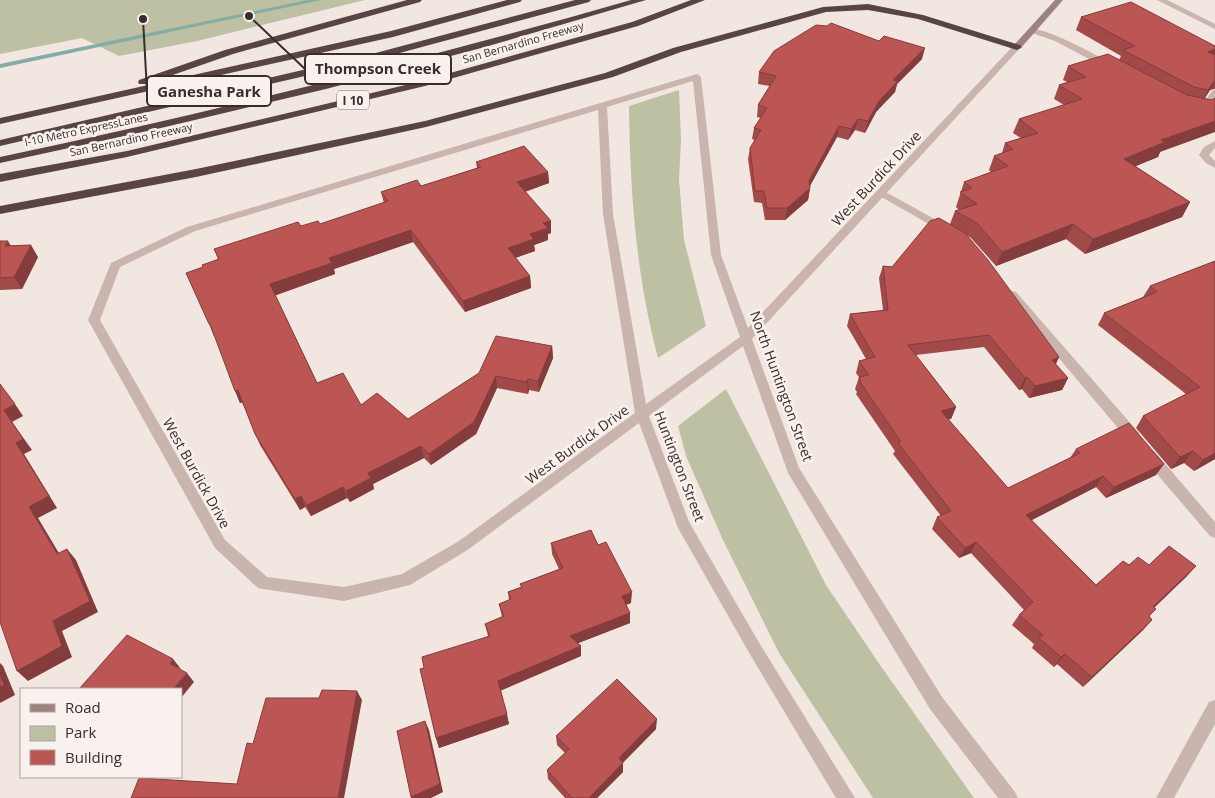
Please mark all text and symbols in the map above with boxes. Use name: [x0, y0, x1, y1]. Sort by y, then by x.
street label: San Bernardino Freeway: [461, 17, 586, 66]
callout: Thompson Creek: [305, 54, 451, 84]
text: Thompson Creek: [315, 58, 442, 78]
callout: Ganesha Park: [147, 76, 271, 106]
text: Ganesha Park: [157, 81, 261, 101]
road number: I 10: [337, 90, 369, 110]
street label: I-10 Metro ExpressLanes: [23, 109, 149, 149]
street label: San Bernardino Freeway: [68, 119, 194, 159]
street label: West Burdick Drive: [827, 126, 925, 230]
street label: North Huntington Street: [746, 308, 818, 464]
street label: West Burdick Drive: [521, 400, 633, 488]
street label: Huntington Street: [650, 408, 710, 524]
street label: West Burdick Drive: [159, 414, 235, 532]
legend: [20, 688, 182, 778]
text: Road: [65, 697, 101, 717]
text: Park: [65, 722, 96, 742]
text: Building: [65, 747, 122, 767]

